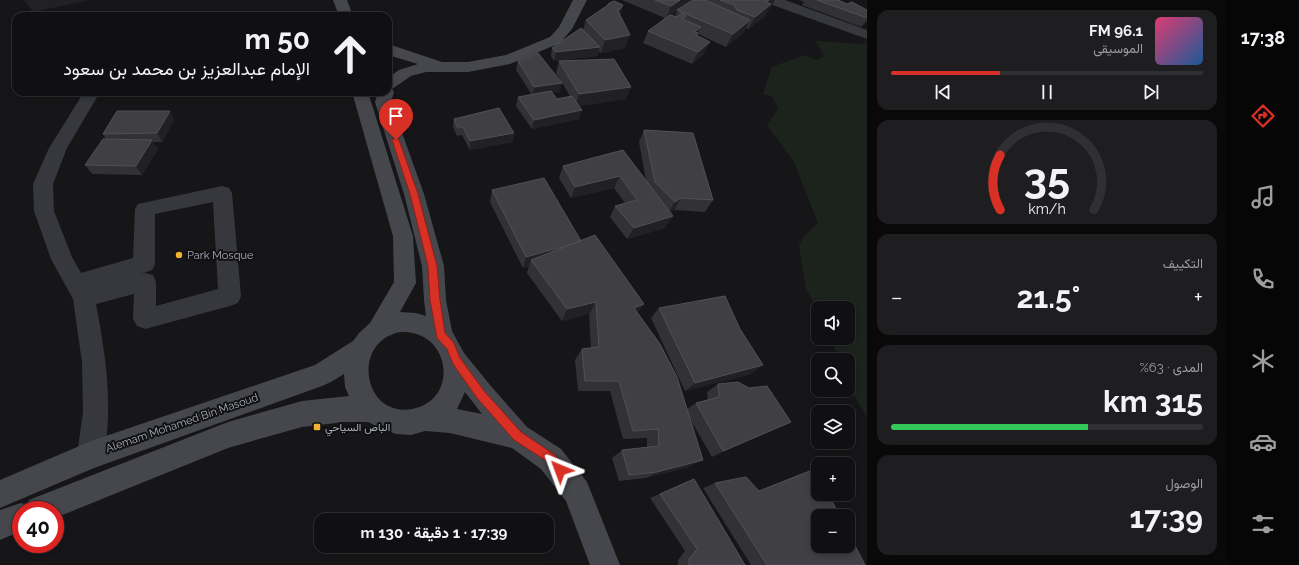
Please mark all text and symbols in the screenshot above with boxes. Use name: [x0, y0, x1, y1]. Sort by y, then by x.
text: 96.1 FM: [1089, 22, 1143, 40]
text: 50 m: [244, 23, 310, 56]
text: 17:38: [1241, 27, 1285, 48]
icon: ahead: [324, 28, 376, 80]
text: الموسيقى: [1093, 41, 1143, 56]
text: الإمام عبدالعزيز بن محمد بن سعود: [63, 58, 310, 79]
icon: previous: [932, 81, 954, 103]
icon: pause: [1036, 81, 1058, 103]
icon: next: [1140, 81, 1162, 103]
pin: [379, 99, 413, 140]
icon: directions: [1249, 102, 1277, 130]
icon: arrive: [385, 105, 407, 127]
text: 35: [1024, 154, 1070, 203]
icon: music: [1249, 183, 1277, 211]
text: km/h: [1028, 201, 1066, 217]
place label: Park Mosque: [187, 249, 254, 262]
marker: Park Mosque: [174, 250, 184, 260]
text: التكييف: [1163, 256, 1203, 271]
icon: phone: [1249, 265, 1277, 293]
text: 21.5°: [1017, 280, 1080, 315]
text: −: [891, 284, 903, 310]
text: +: [1194, 284, 1203, 310]
map controls: [811, 301, 855, 553]
button: sound: [811, 301, 855, 345]
icon: climate: [1249, 347, 1277, 375]
button: search: [811, 353, 855, 397]
text: المدى · 63%: [1140, 360, 1203, 375]
text: 315 km: [1103, 384, 1203, 419]
street label: Alemam Mohamed Bin Masoud: [104, 391, 260, 455]
button: layers: [811, 405, 855, 449]
place label: الباص السياحي: [325, 421, 390, 437]
marker: الباص السياحي: [312, 422, 322, 432]
icon: car: [1249, 428, 1277, 456]
position arrow: [539, 449, 581, 491]
button: +: [811, 457, 855, 501]
text: الوصول: [1165, 476, 1203, 491]
text: 17:39: [1130, 500, 1203, 535]
speed limit sign: 40: [12, 501, 64, 553]
button: −: [811, 509, 855, 553]
icon: filters: [1249, 510, 1277, 538]
text: 17:39 · 1 دقيقة · 130 m: [361, 524, 507, 542]

